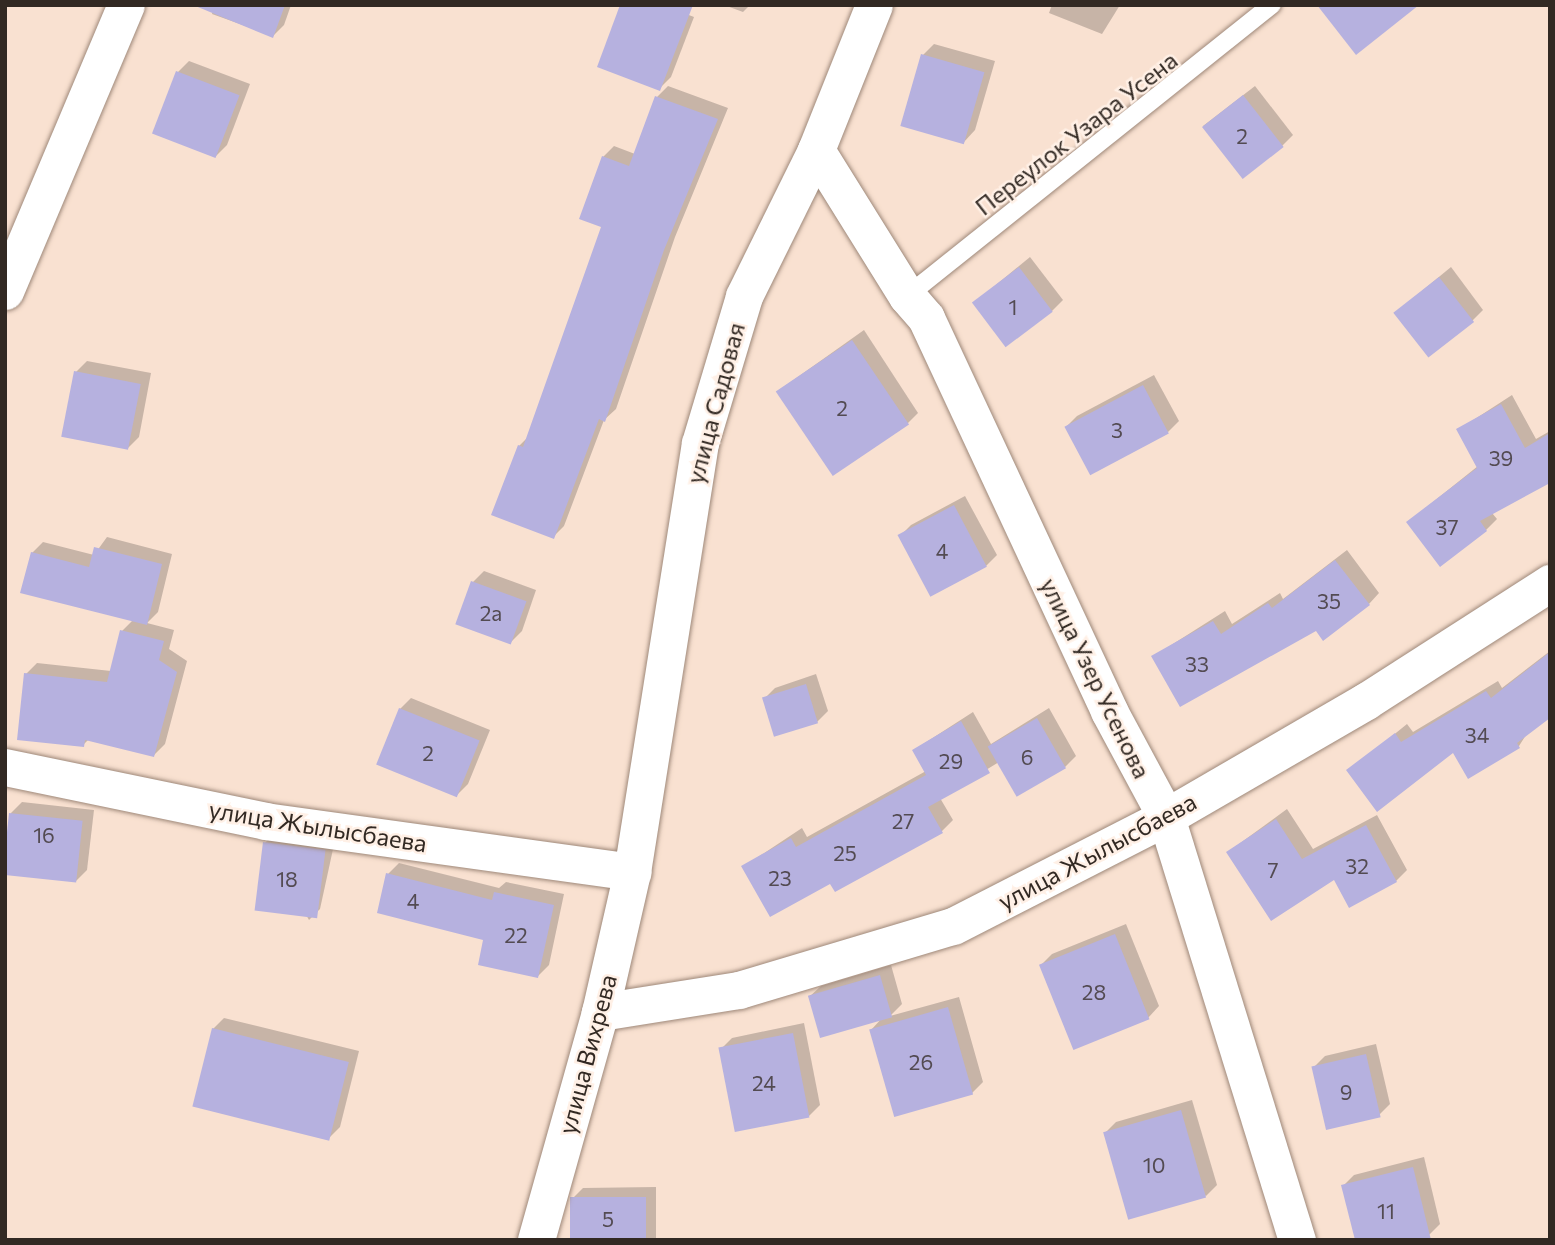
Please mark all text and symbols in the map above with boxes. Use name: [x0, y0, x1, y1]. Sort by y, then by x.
street label: Переулок Узара Усена: [969, 45, 1183, 221]
house number: 2: [1236, 123, 1248, 149]
house number: 1: [1009, 294, 1017, 320]
street label: улица Садовая: [680, 319, 750, 487]
house number: 2: [836, 395, 848, 421]
house number: 3: [1111, 417, 1123, 443]
house number: 39: [1489, 445, 1513, 471]
house number: 37: [1436, 514, 1458, 540]
house number: 4: [936, 538, 948, 564]
street label: улица Узер Усенова: [1035, 573, 1157, 783]
house number: 35: [1317, 588, 1341, 614]
house number: 2а: [480, 600, 502, 626]
house number: 33: [1185, 651, 1209, 677]
house number: 34: [1465, 722, 1489, 748]
house number: 2: [422, 740, 434, 766]
house number: 6: [1021, 744, 1033, 770]
house number: 29: [939, 748, 963, 774]
street label: улица Жылысбаева: [993, 787, 1201, 915]
street label: улица Жылысбаева: [207, 795, 429, 857]
house number: 27: [892, 808, 914, 834]
house number: 16: [33, 822, 55, 848]
house number: 25: [833, 840, 857, 866]
house number: 32: [1345, 853, 1369, 879]
house number: 7: [1267, 857, 1279, 883]
house number: 23: [768, 865, 792, 891]
house number: 18: [276, 866, 298, 892]
house number: 4: [407, 888, 419, 914]
house number: 22: [504, 922, 528, 948]
street label: улица Вихрева: [552, 971, 622, 1137]
house number: 28: [1082, 979, 1106, 1005]
house number: 26: [909, 1049, 933, 1075]
house number: 24: [752, 1070, 776, 1096]
house number: 9: [1340, 1079, 1352, 1105]
house number: 10: [1143, 1152, 1165, 1178]
house number: 11: [1377, 1198, 1395, 1224]
house number: 5: [602, 1206, 614, 1232]

